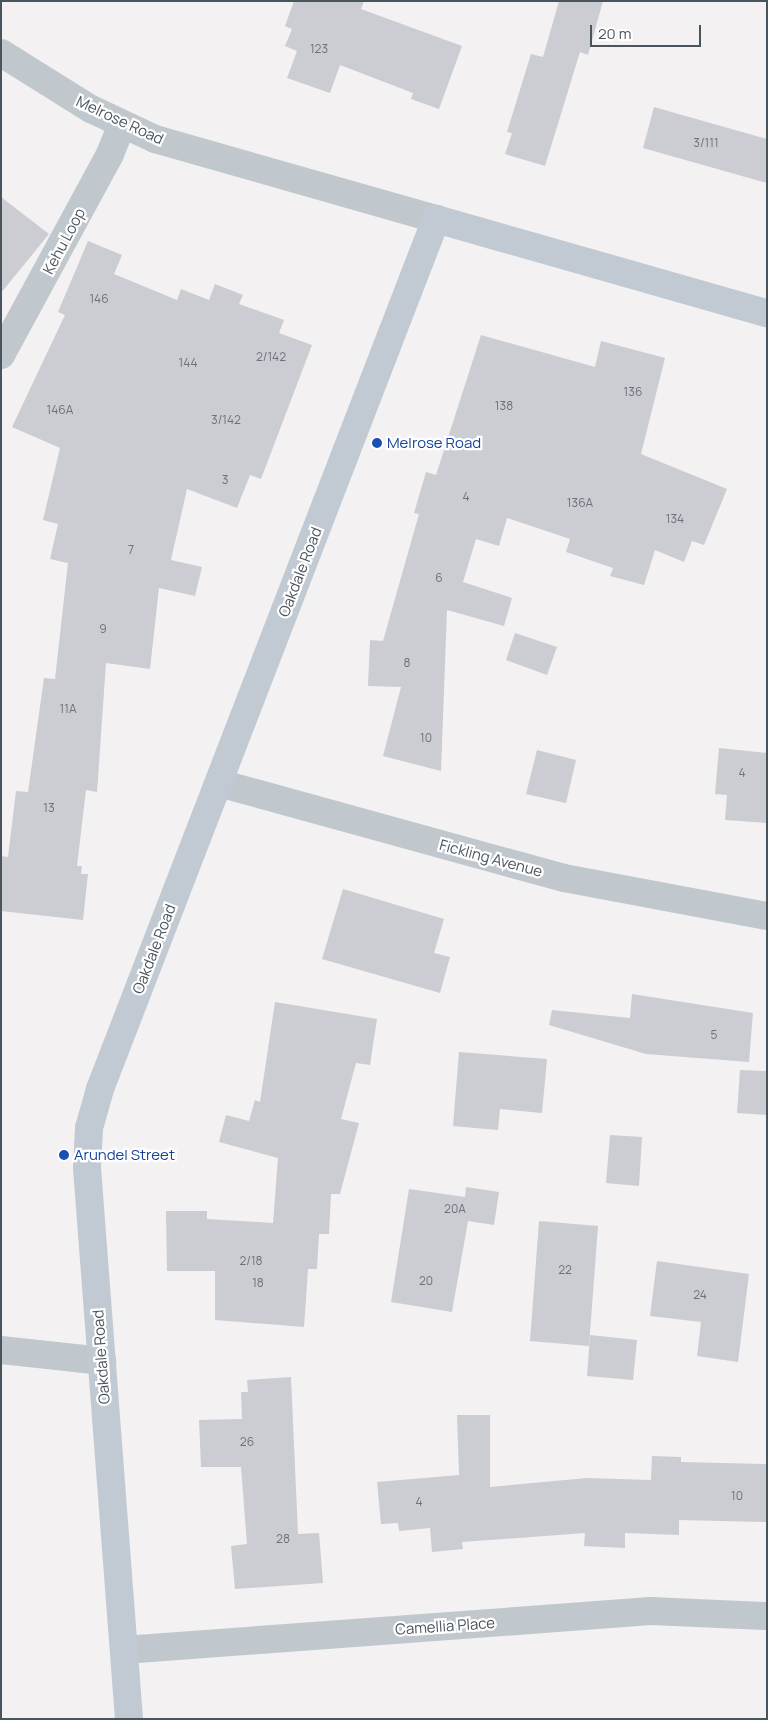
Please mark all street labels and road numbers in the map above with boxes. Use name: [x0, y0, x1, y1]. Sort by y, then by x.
street label: Melrose Road: [74, 92, 166, 148]
street label: Kehu Loop: [39, 205, 89, 277]
street label: Oakdale Road: [275, 525, 325, 619]
street label: Fickling Avenue: [438, 836, 544, 880]
street label: Oakdale Road: [129, 902, 179, 996]
street label: Oakdale Road: [89, 1309, 113, 1405]
street label: Camellia Place: [394, 1614, 496, 1638]

